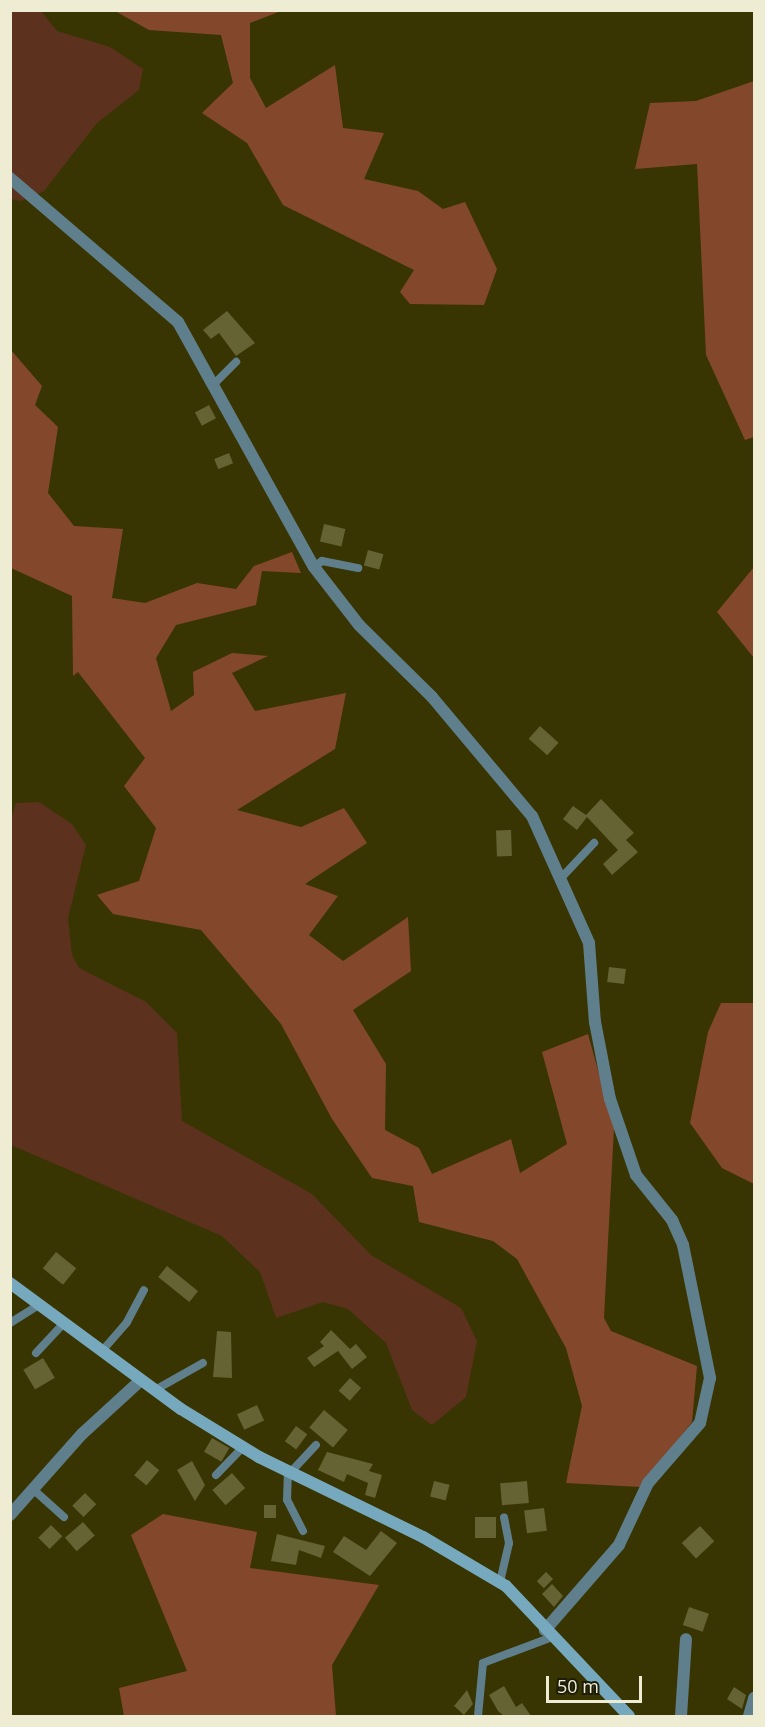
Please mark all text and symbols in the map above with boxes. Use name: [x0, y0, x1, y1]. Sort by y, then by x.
scale bar: [549, 1664, 645, 1702]
text: 50 m: [557, 1674, 599, 1698]

